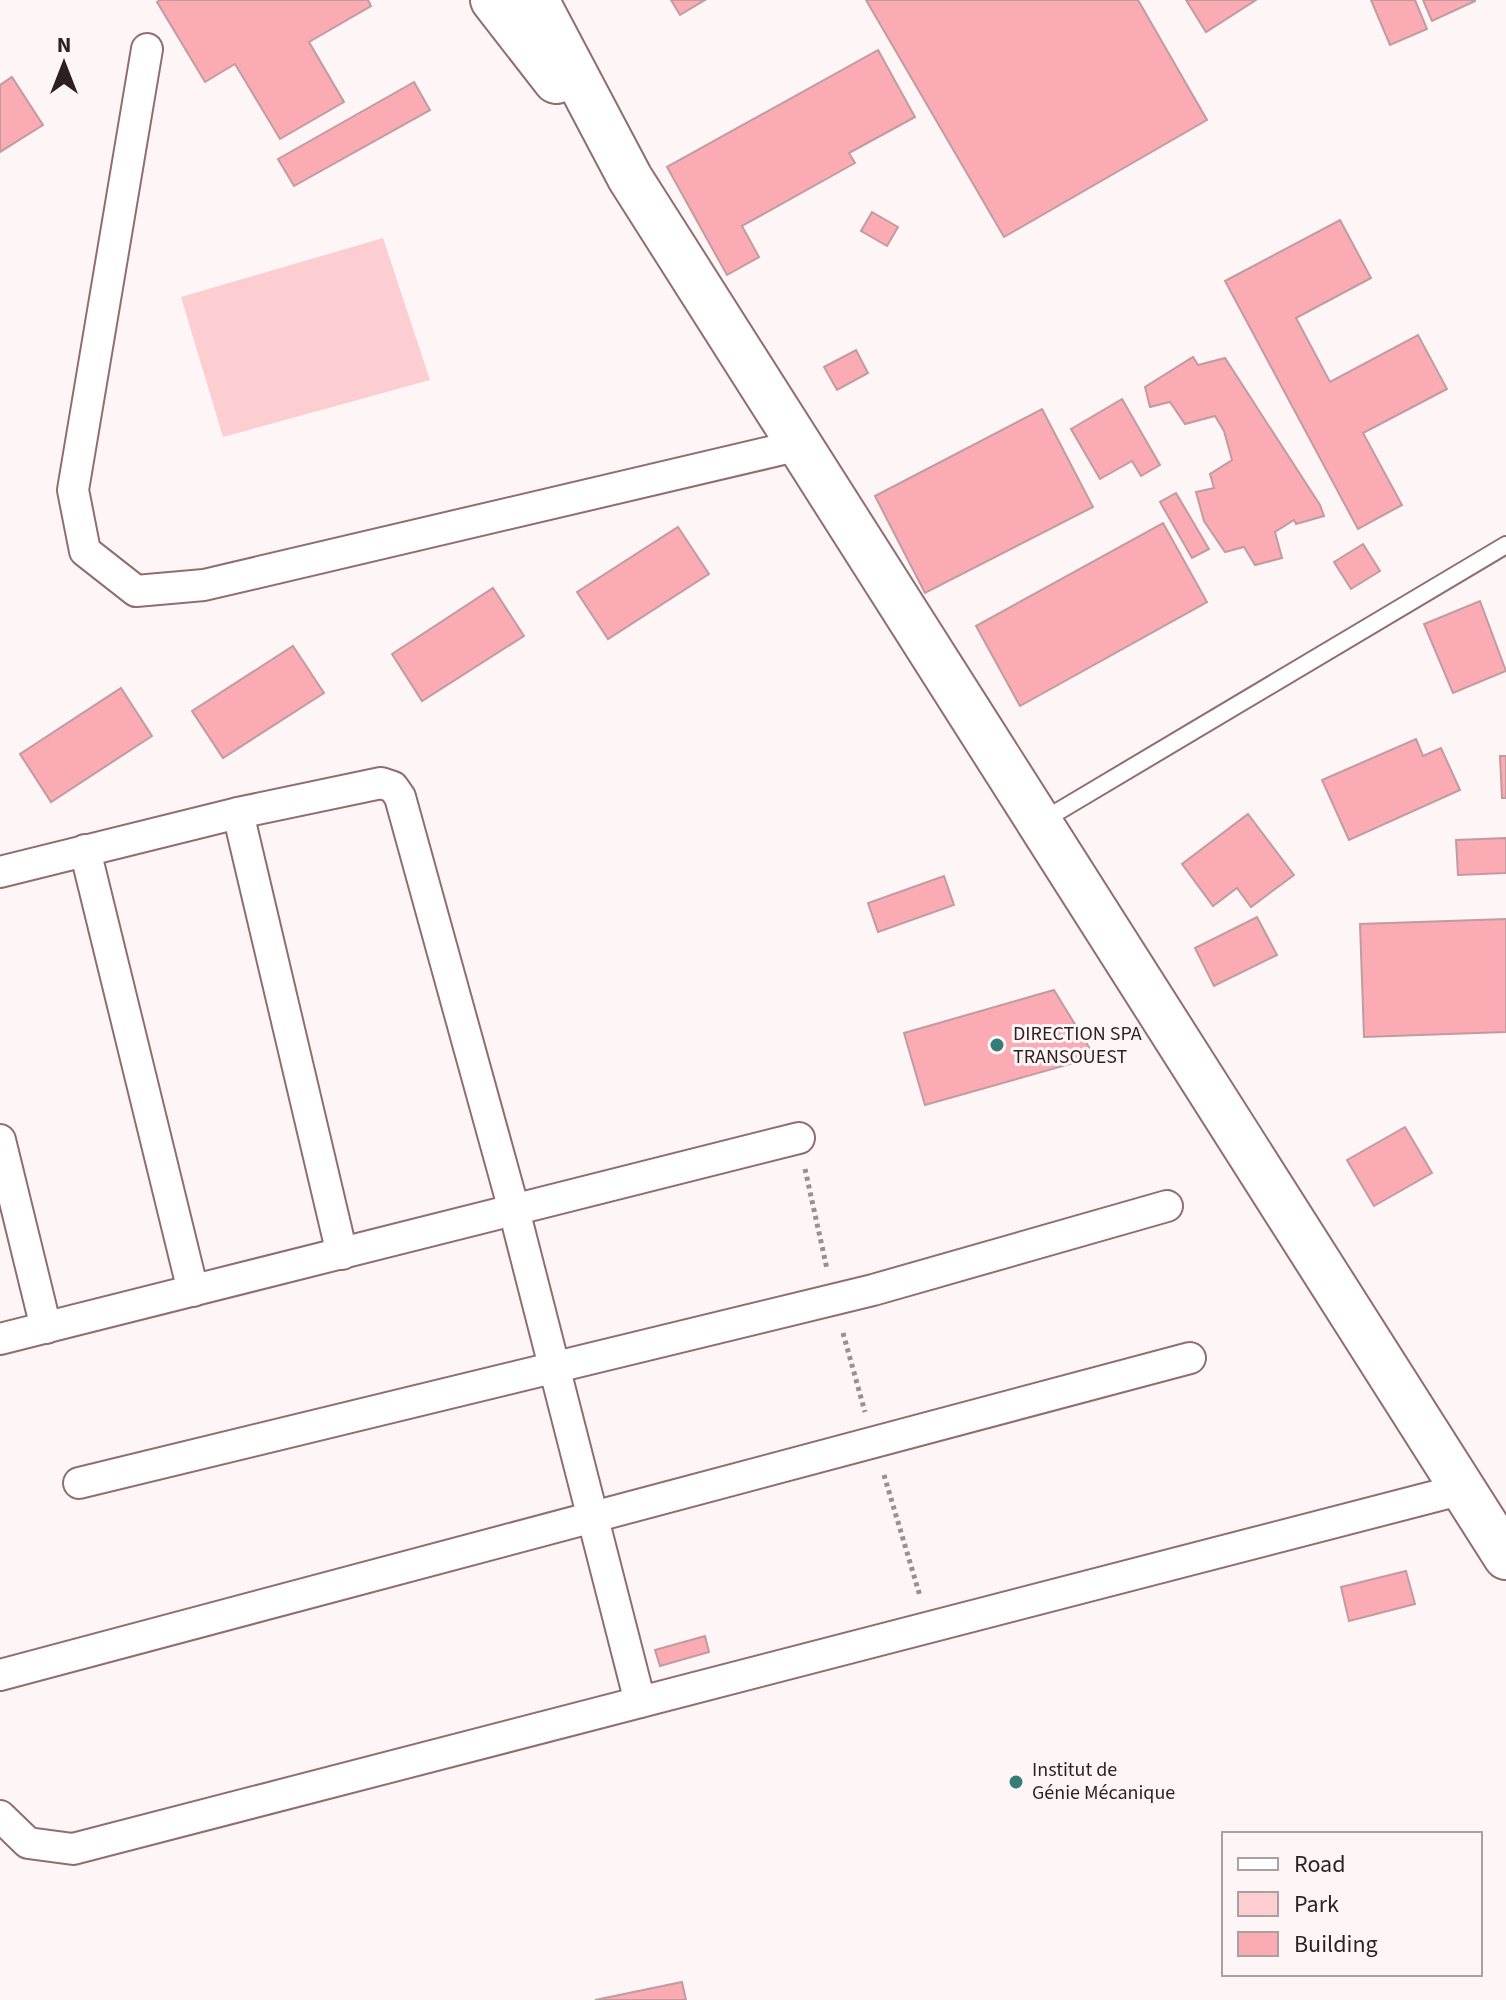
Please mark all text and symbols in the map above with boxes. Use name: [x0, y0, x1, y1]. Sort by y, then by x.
north arrow: [24, 24, 104, 104]
text: N: [57, 29, 71, 61]
place label: DIRECTION SPA TRANSOUEST: [1013, 1020, 1142, 1071]
marker: DIRECTION SPA TRANSOUEST: [988, 1036, 1006, 1054]
place label: Institut de Génie Mécanique: [1032, 1756, 1175, 1807]
marker: Institut de Génie Mécanique: [1007, 1773, 1025, 1791]
legend: [1222, 1832, 1482, 1976]
text: Road: [1294, 1847, 1346, 1882]
text: Park: [1294, 1887, 1339, 1922]
text: Building: [1294, 1927, 1378, 1962]

